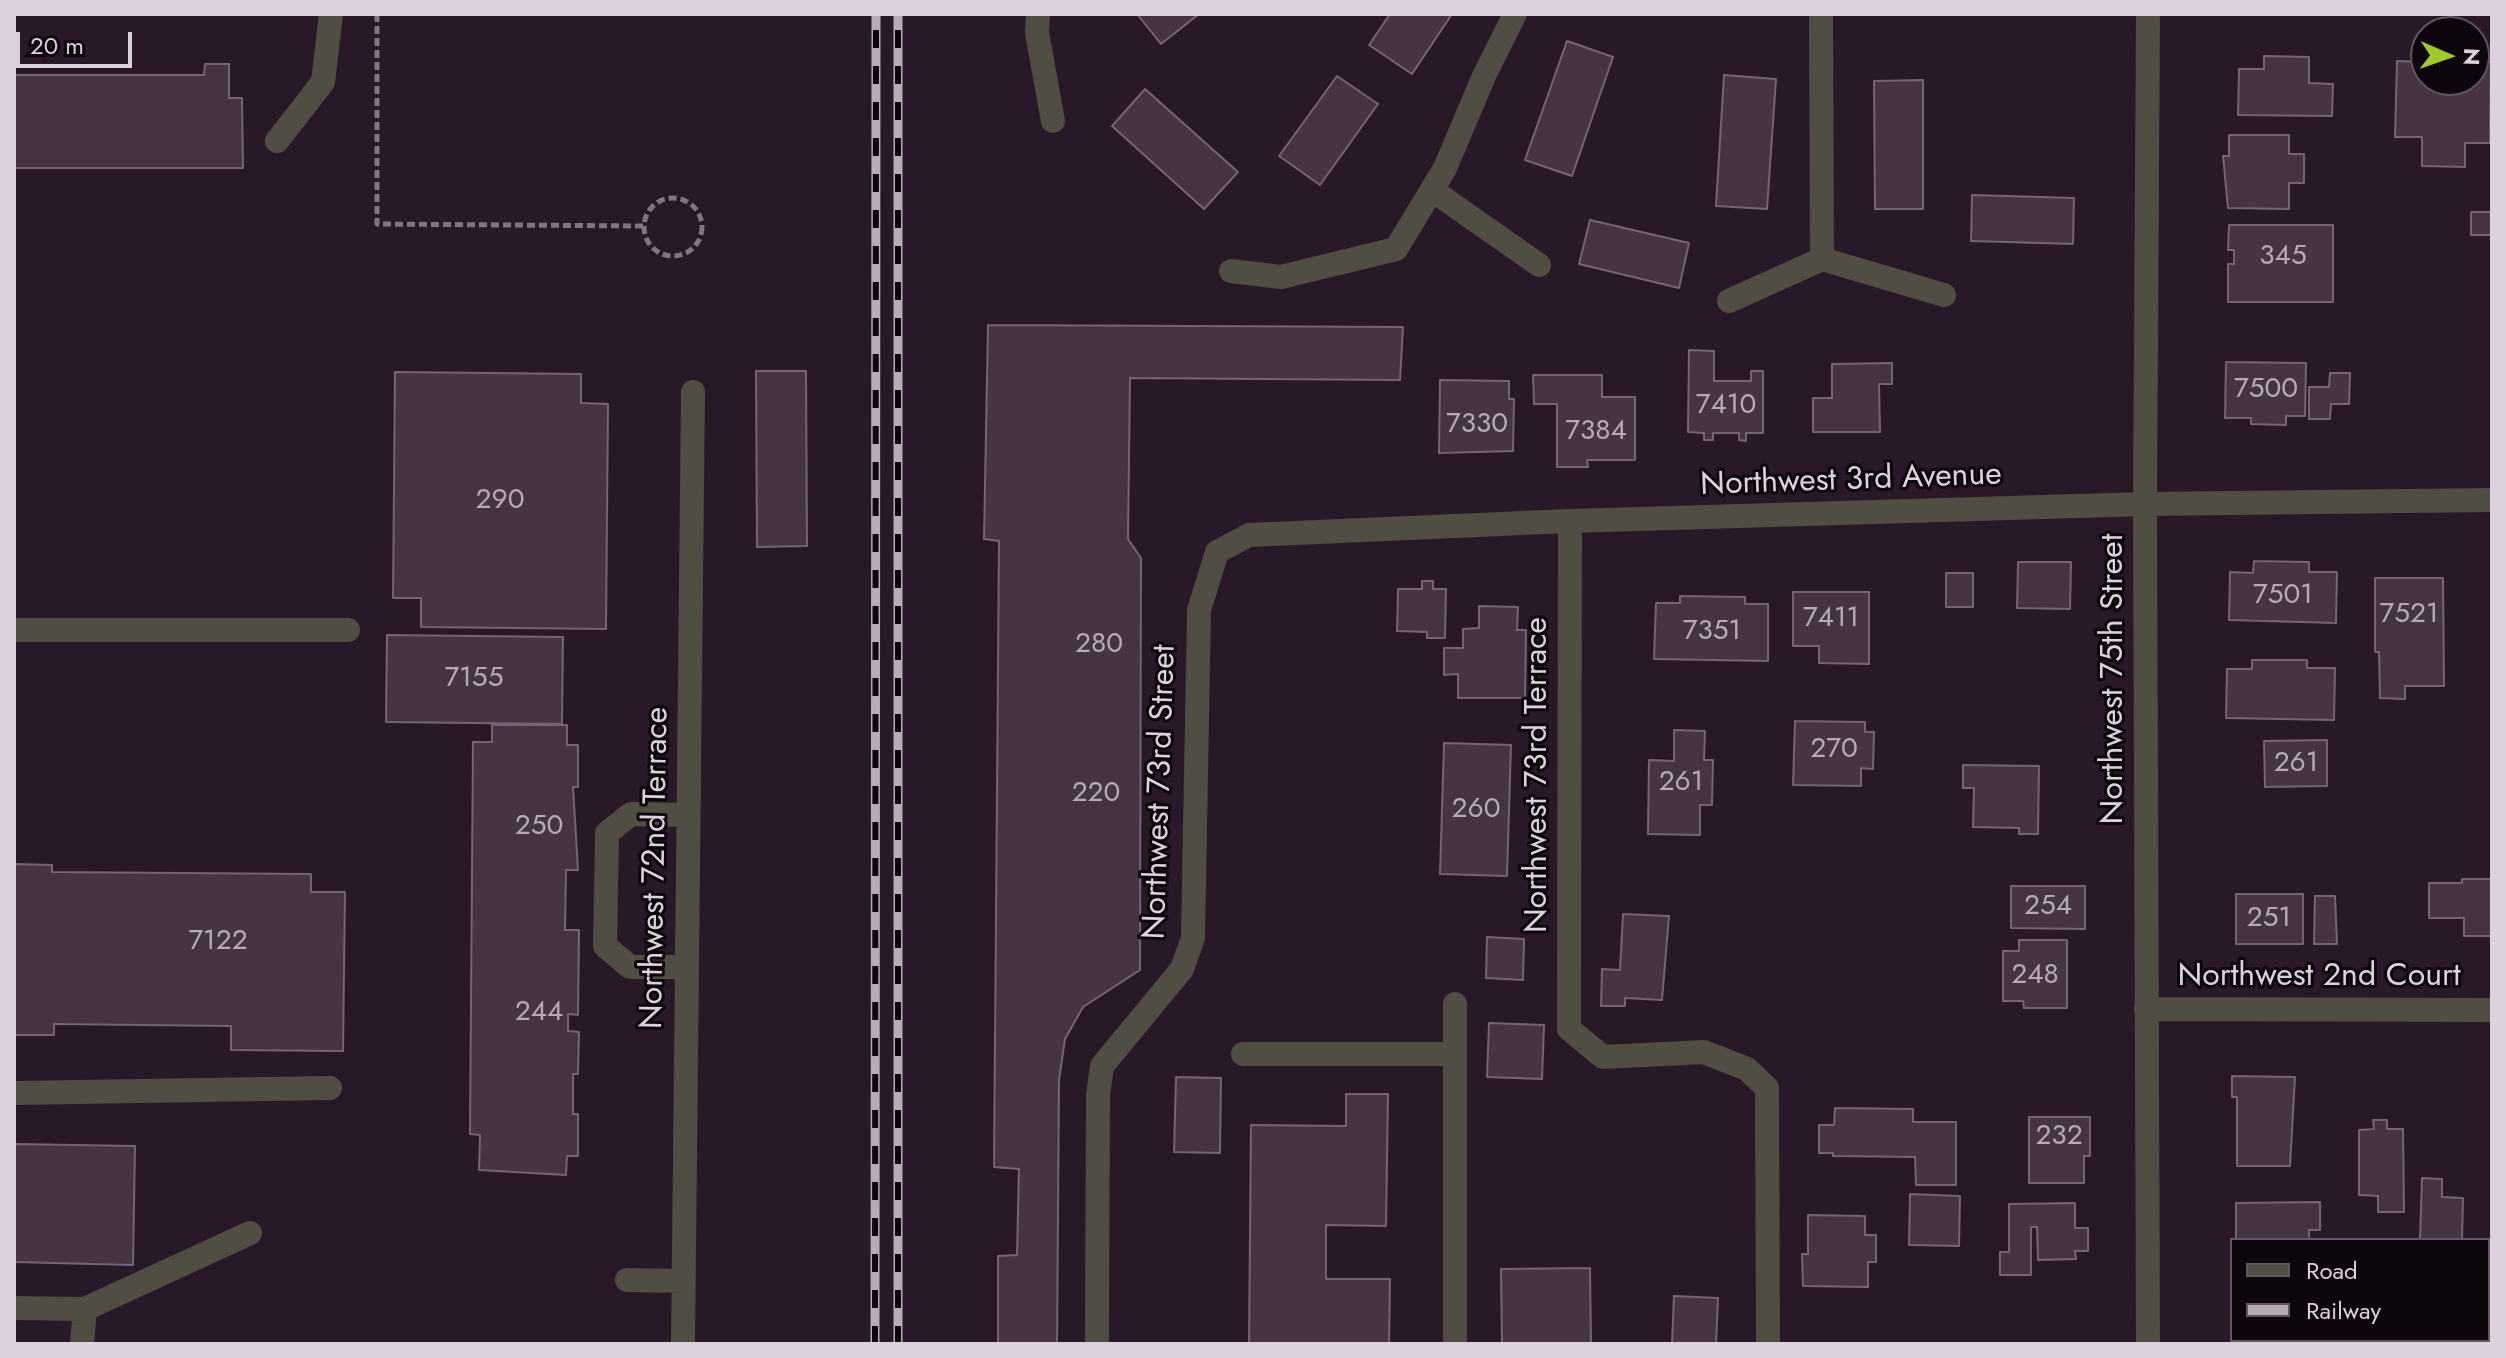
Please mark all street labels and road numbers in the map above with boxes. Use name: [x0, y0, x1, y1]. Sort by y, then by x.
street label: Northwest 3rd Avenue: [1700, 457, 2002, 505]
street label: Northwest 75th Street: [2095, 534, 2133, 824]
street label: Northwest 73rd Terrace: [1519, 617, 1557, 933]
street label: Northwest 73rd Street: [1137, 644, 1185, 940]
street label: Northwest 72nd Terrace: [634, 706, 678, 1030]
street label: Northwest 2nd Court: [2177, 958, 2461, 996]

